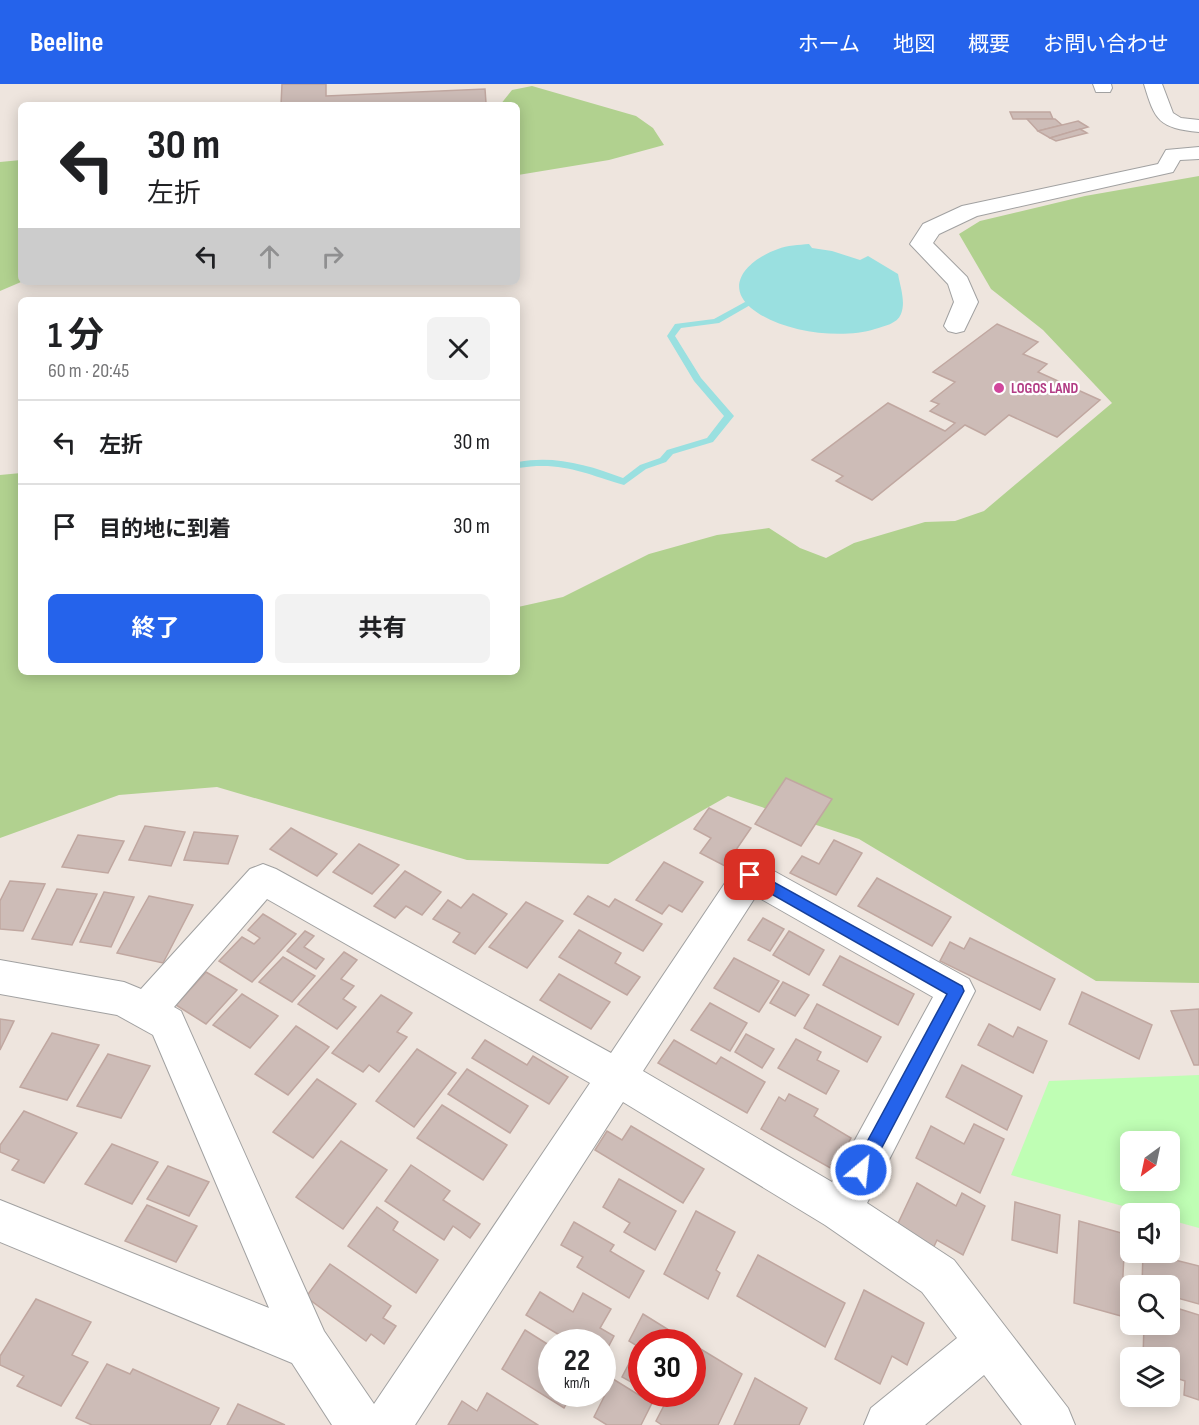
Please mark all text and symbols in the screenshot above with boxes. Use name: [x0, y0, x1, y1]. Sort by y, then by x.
text: Beeline: [30, 26, 103, 59]
text: ホーム: [798, 32, 860, 57]
text: 地図: [893, 32, 935, 57]
text: 概要: [968, 32, 1010, 57]
text: お問い合わせ: [1043, 32, 1169, 57]
text: 30 m: [147, 120, 220, 171]
icon: left: [48, 126, 126, 204]
text: 左折: [147, 178, 201, 210]
icon: left: [190, 240, 223, 273]
icon: ahead: [253, 240, 286, 273]
icon: right: [316, 240, 349, 273]
text: 1 分: [48, 315, 104, 358]
button: close: [427, 317, 490, 380]
text: 60 m · 20:45: [48, 359, 129, 383]
place label: LOGOS LAND: [1011, 379, 1078, 398]
marker: LOGOS LAND: [992, 381, 1006, 395]
icon: left: [48, 426, 81, 459]
text: 30 m: [453, 429, 490, 456]
text: 左折: [99, 432, 143, 459]
icon: arrive: [48, 510, 81, 543]
text: 30 m: [453, 513, 490, 540]
text: 目的地に到着: [99, 516, 231, 543]
button: 終了: [48, 594, 263, 663]
button: 共有: [275, 594, 490, 663]
pin: [724, 849, 775, 900]
icon: arrive: [733, 858, 766, 891]
north arrow: [1120, 1131, 1180, 1191]
map controls: [1120, 1131, 1180, 1407]
position arrow: [829, 1138, 893, 1202]
button: sound: [1120, 1203, 1180, 1263]
button: search: [1120, 1275, 1180, 1335]
speed limit sign: 30: [628, 1329, 706, 1407]
text: 22: [564, 1343, 590, 1379]
button: layers: [1120, 1347, 1180, 1407]
text: km/h: [564, 1374, 590, 1393]

